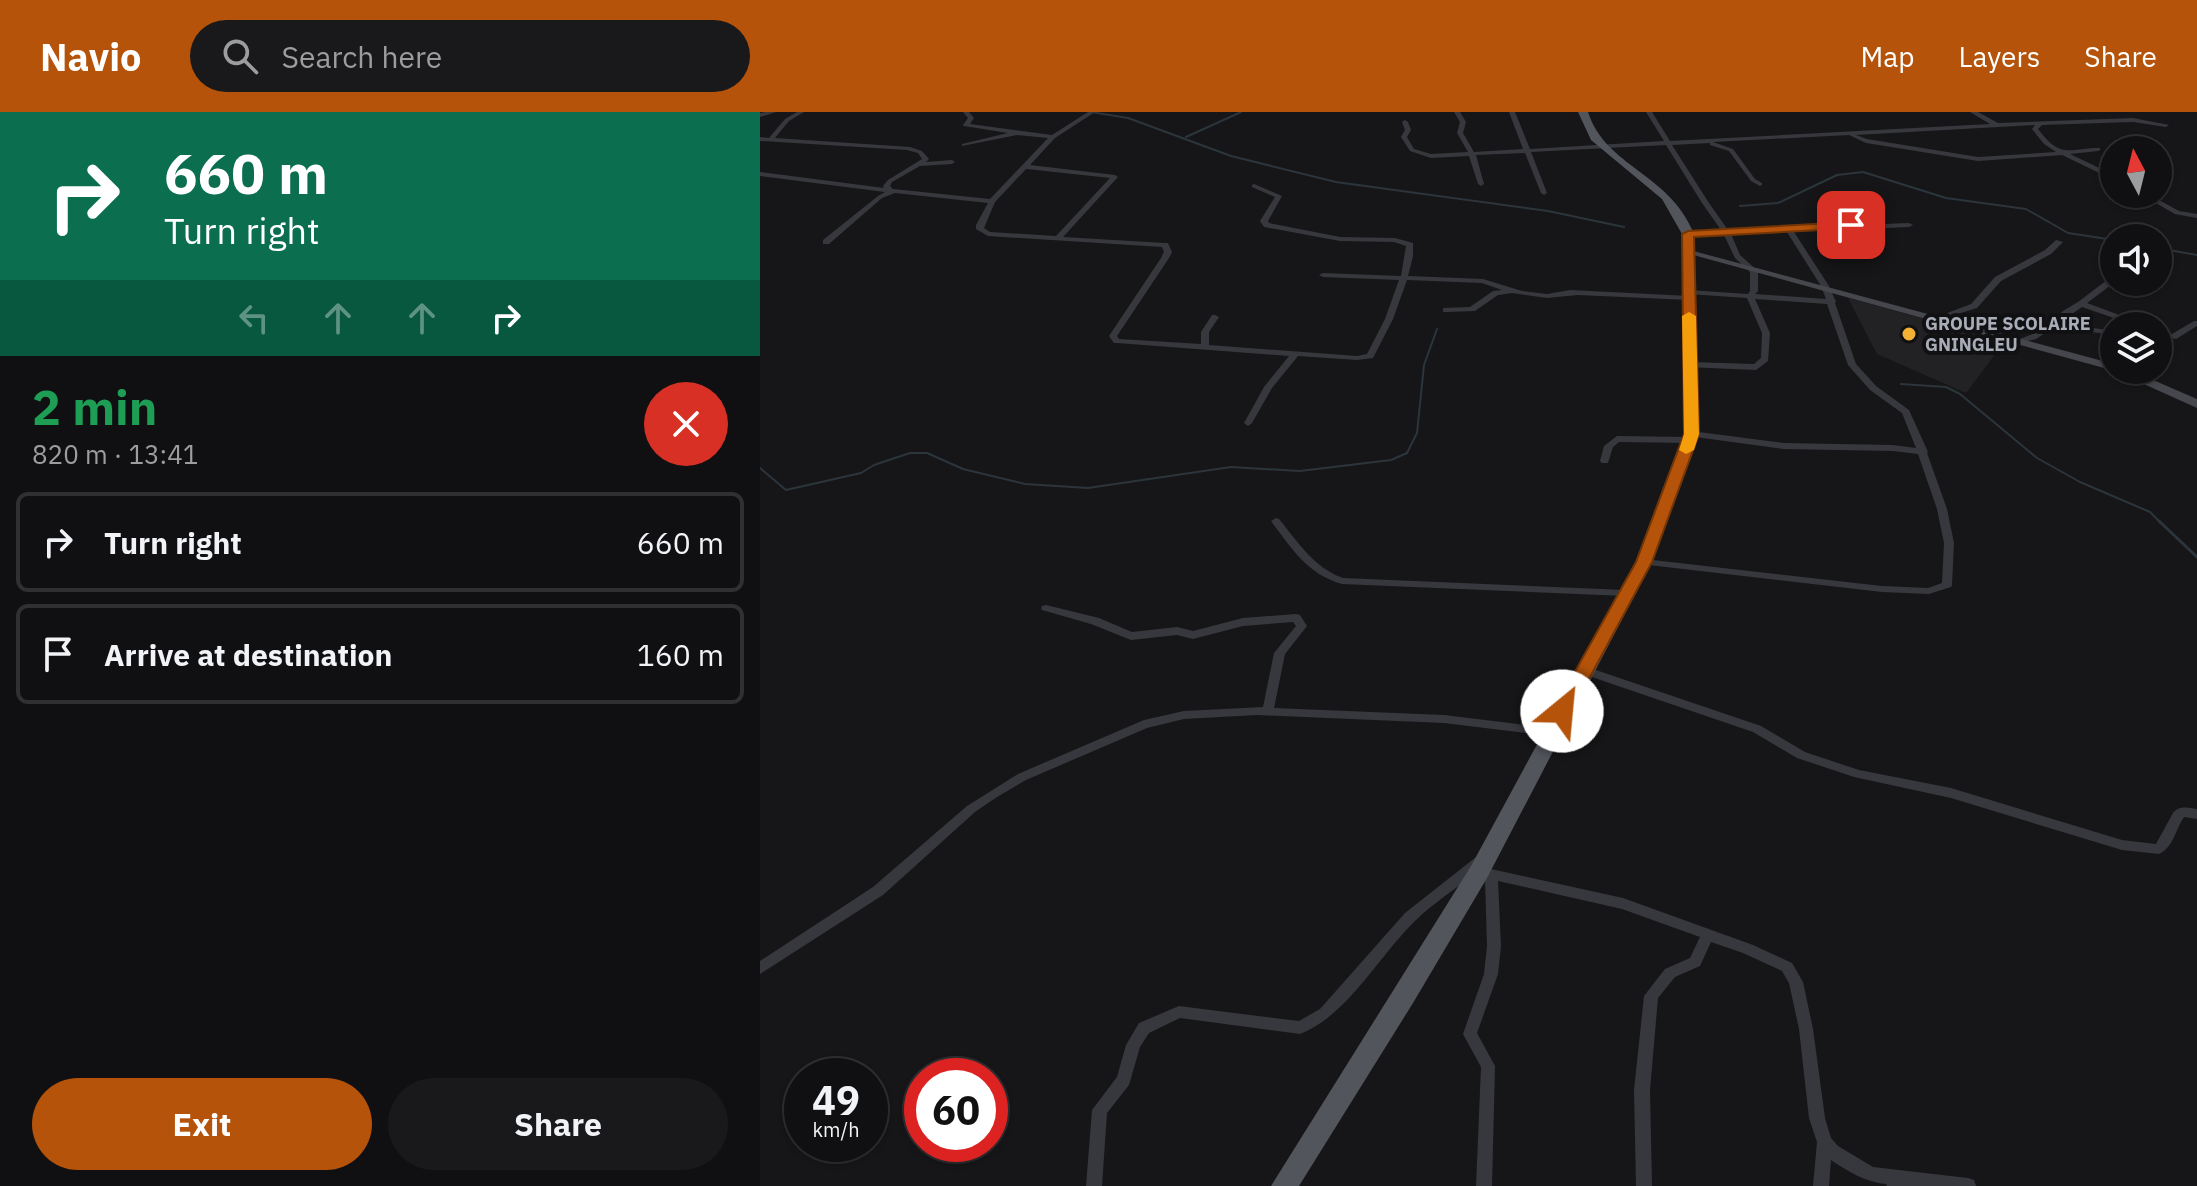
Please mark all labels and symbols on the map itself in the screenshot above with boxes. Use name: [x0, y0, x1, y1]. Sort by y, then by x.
north arrow: [2100, 136, 2172, 208]
pin: [1817, 191, 1885, 259]
place label: GROUPE SCOLAIRE GNINGLEU: [1925, 312, 2091, 356]
marker: GROUPE SCOLAIRE GNINGLEU: [1900, 325, 1918, 343]
position arrow: [1520, 669, 1604, 753]
speed limit sign: 60: [904, 1058, 1008, 1162]

